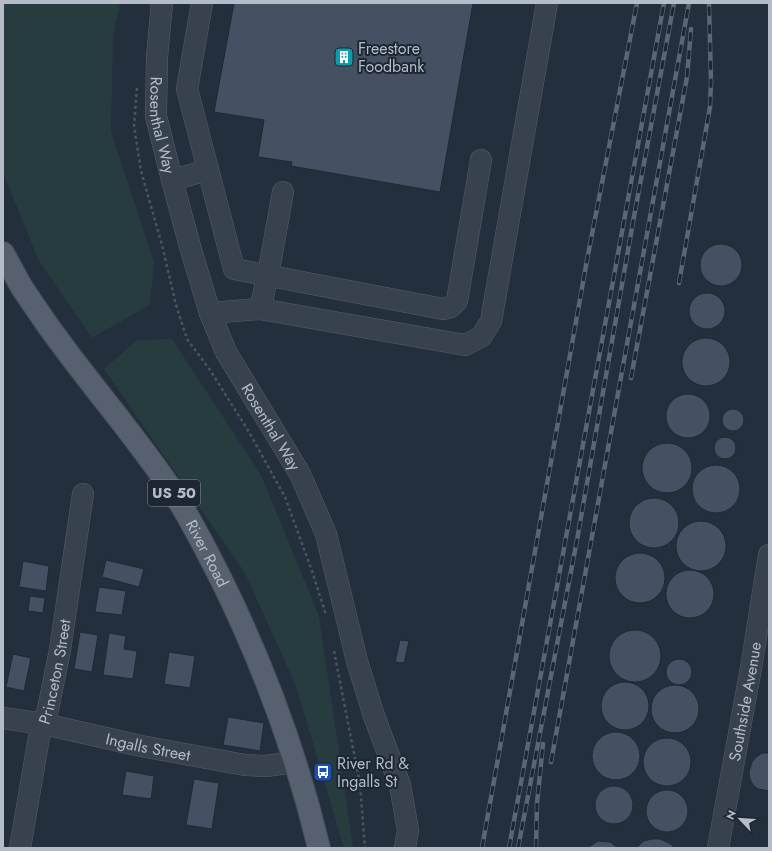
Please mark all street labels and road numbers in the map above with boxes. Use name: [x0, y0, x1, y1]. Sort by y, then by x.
street label: Rosenthal Way: [144, 76, 181, 177]
street label: Rosenthal Way: [236, 379, 307, 476]
road number: US 50: [148, 480, 200, 506]
street label: River Road: [180, 516, 234, 591]
street label: Princeton Street: [33, 618, 76, 727]
street label: Southside Avenue: [723, 640, 767, 763]
street label: Ingalls Street: [103, 727, 192, 767]

